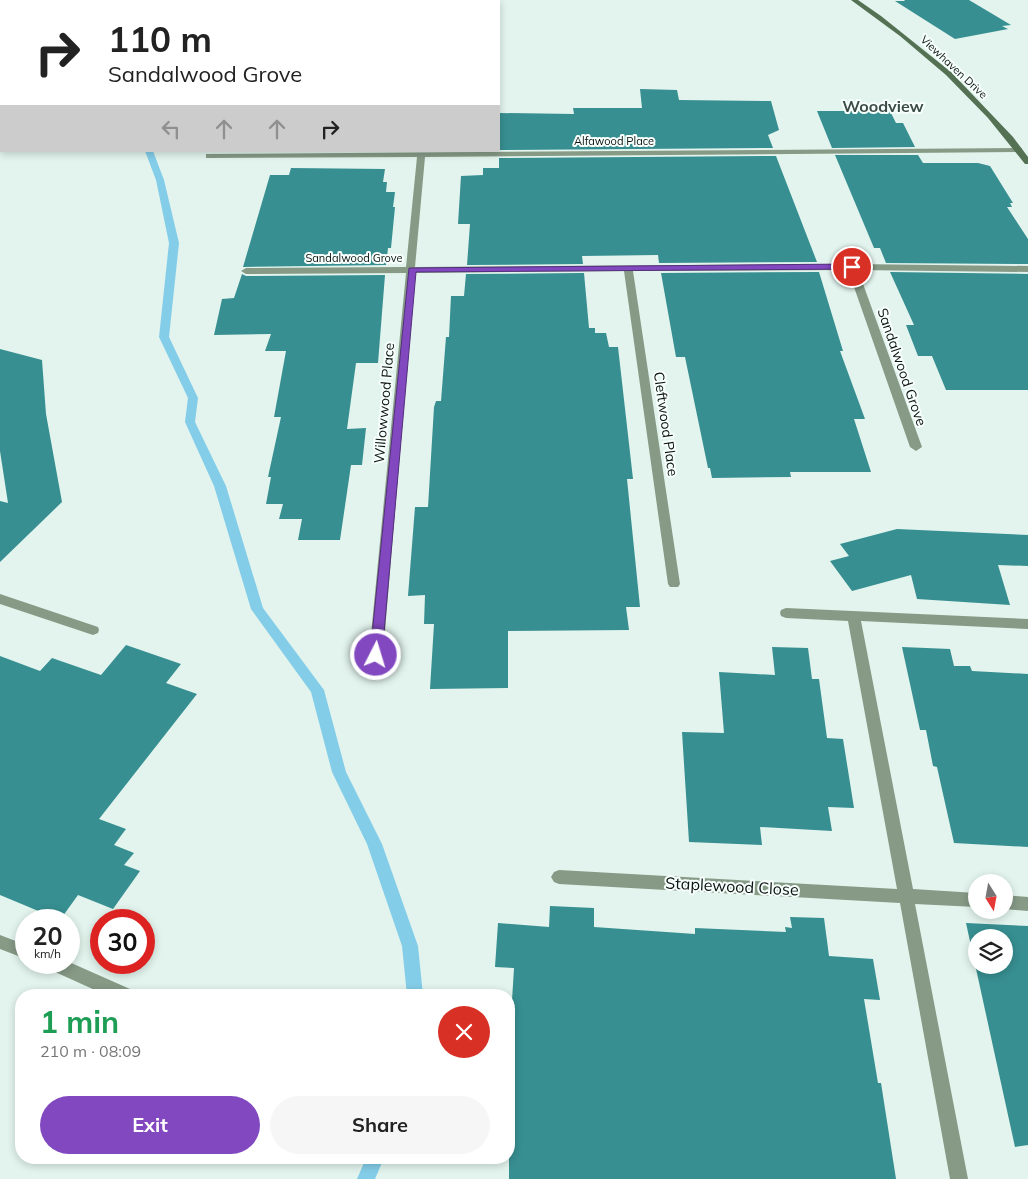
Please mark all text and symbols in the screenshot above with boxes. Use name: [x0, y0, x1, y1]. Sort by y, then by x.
text: 110 m: [108, 17, 212, 61]
icon: right: [25, 20, 90, 85]
street label: Viewhaven Drive: [918, 32, 990, 102]
text: Sandalwood Grove: [108, 60, 302, 88]
district label: Woodview: [842, 96, 924, 116]
icon: left: [157, 115, 185, 143]
icon: ahead: [210, 115, 238, 143]
icon: ahead: [263, 115, 291, 143]
icon: right: [316, 115, 344, 143]
street label: Alfawood Place: [574, 134, 654, 148]
pin: [831, 246, 873, 288]
street label: Sandalwood Grove: [305, 251, 403, 265]
icon: arrive: [838, 253, 866, 281]
street label: Sandalwood Grove: [873, 306, 931, 428]
street label: Willowwood Place: [370, 342, 398, 464]
street label: Cleftwood Place: [650, 371, 682, 477]
position arrow: [349, 628, 401, 680]
street label: Staplewood Close: [665, 873, 799, 899]
north arrow: [968, 874, 1012, 919]
map controls: [968, 874, 1013, 974]
speed limit sign: 30: [90, 909, 155, 974]
text: 20: [32, 920, 63, 951]
button: layers: [968, 929, 1013, 974]
text: km/h: [34, 946, 61, 961]
text: 1 min: [40, 1003, 119, 1041]
button: close: [438, 1006, 490, 1058]
text: 210 m · 08:09: [40, 1041, 141, 1061]
button: Exit: [40, 1096, 260, 1154]
button: Share: [270, 1096, 490, 1154]

